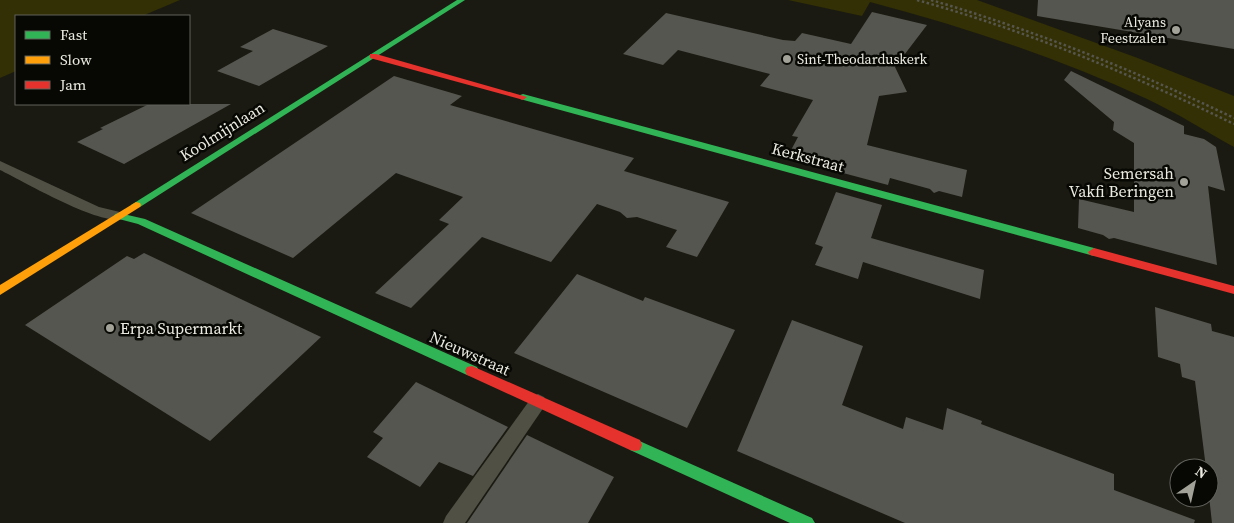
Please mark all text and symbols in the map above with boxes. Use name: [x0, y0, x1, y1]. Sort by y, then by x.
place label: Alyans Feestzalen: [1100, 12, 1167, 48]
legend: [15, 15, 190, 105]
text: Fast: [60, 24, 87, 45]
marker: Alyans Feestzalen: [1170, 24, 1182, 36]
text: Slow: [60, 49, 92, 70]
place label: Sint-Theodarduskerk: [797, 49, 928, 69]
marker: Sint-Theodarduskerk: [781, 53, 793, 65]
text: Jam: [59, 74, 87, 95]
street label: Koolmijnlaan: [175, 96, 269, 166]
street label: Kerkstraat: [769, 137, 847, 177]
place label: Semersah Vakfi Beringen: [1069, 162, 1174, 202]
marker: Semersah Vakfi Beringen: [1178, 176, 1190, 188]
place label: Erpa Supermarkt: [120, 317, 243, 339]
marker: Erpa Supermarkt: [104, 322, 116, 334]
street label: Nieuwstraat: [426, 325, 514, 381]
north arrow: [1169, 458, 1219, 508]
text: N: [1191, 461, 1211, 483]

